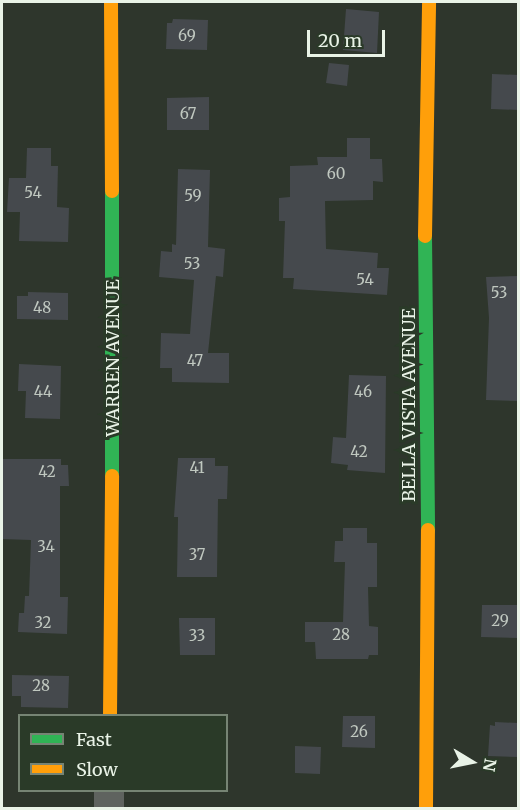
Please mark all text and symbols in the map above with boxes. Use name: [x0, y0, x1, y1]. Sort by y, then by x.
scale bar: [310, 18, 388, 56]
house number: 69: [178, 27, 196, 45]
text: 20 m: [318, 29, 362, 52]
house number: 67: [180, 105, 196, 123]
house number: 60: [327, 165, 345, 183]
house number: 54: [24, 184, 42, 202]
house number: 59: [184, 187, 202, 205]
house number: 53: [184, 255, 200, 273]
house number: 54: [356, 271, 374, 289]
street label: WARREN AVENUE: [102, 279, 124, 437]
house number: 53: [491, 284, 507, 302]
house number: 48: [33, 299, 51, 317]
street label: BELLA VISTA AVENUE: [398, 308, 420, 502]
house number: 47: [187, 352, 203, 370]
house number: 44: [34, 383, 52, 401]
house number: 46: [354, 383, 372, 401]
house number: 42: [350, 443, 368, 461]
house number: 41: [190, 459, 204, 477]
house number: 42: [38, 463, 56, 481]
house number: 34: [37, 538, 55, 556]
house number: 37: [189, 546, 205, 564]
house number: 29: [491, 612, 509, 630]
house number: 32: [34, 614, 52, 632]
house number: 28: [332, 626, 350, 644]
house number: 33: [189, 627, 205, 645]
house number: 28: [32, 677, 50, 695]
legend: [18, 714, 228, 792]
house number: 26: [350, 723, 368, 741]
text: Fast: [76, 728, 112, 751]
north arrow: [442, 732, 502, 792]
text: N: [479, 757, 501, 773]
text: Slow: [76, 758, 118, 781]

